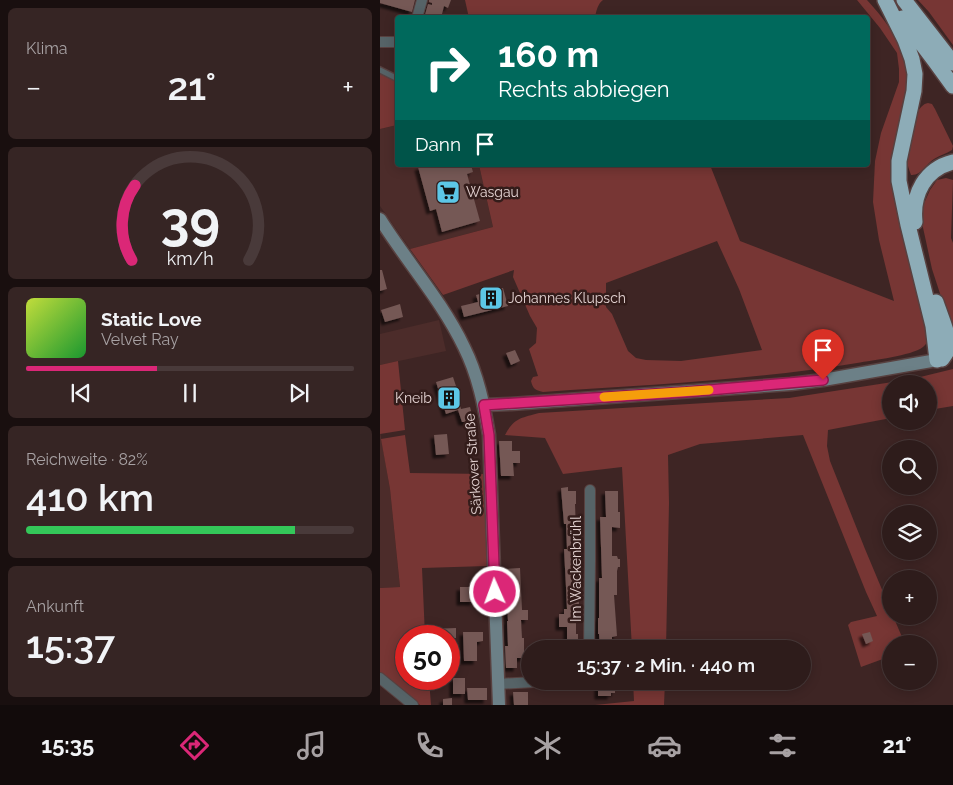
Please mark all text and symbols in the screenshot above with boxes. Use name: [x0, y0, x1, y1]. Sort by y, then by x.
text: 160 m: [498, 34, 599, 75]
icon: right: [415, 35, 480, 100]
text: Klima: [26, 39, 68, 58]
text: 21°: [167, 64, 216, 109]
text: −: [26, 71, 41, 104]
text: +: [342, 71, 354, 104]
text: Rechts abbiegen: [498, 76, 670, 102]
icon: arrive: [471, 130, 499, 158]
text: Dann: [415, 133, 461, 155]
supermarket icon: Wasgau: [435, 179, 461, 205]
place label: Wasgau: [466, 184, 519, 200]
text: 39: [160, 190, 220, 251]
text: km/h: [166, 248, 214, 269]
building icon: Johannes Klupsch: [478, 285, 504, 311]
place label: Johannes Klupsch: [508, 290, 626, 306]
text: Static Love: [101, 308, 202, 330]
pin: [802, 329, 844, 380]
text: Velvet Ray: [101, 330, 179, 349]
icon: arrive: [809, 336, 837, 364]
map controls: [882, 375, 937, 690]
button: sound: [882, 375, 937, 430]
icon: previous: [67, 379, 95, 407]
icon: pause: [176, 379, 204, 407]
icon: next: [285, 379, 313, 407]
building icon: Kneib: [436, 385, 462, 411]
place label: Kneib: [395, 390, 432, 406]
street label: Särkover Straße: [461, 413, 485, 515]
button: search: [882, 440, 937, 495]
text: Reichweite · 82%: [26, 450, 148, 469]
text: 410 km: [26, 475, 154, 520]
button: layers: [882, 505, 937, 560]
street label: Im Wackenbrühl: [568, 516, 584, 622]
position arrow: [468, 565, 520, 617]
button: +: [882, 570, 937, 625]
text: Ankunft: [26, 597, 84, 616]
text: 15:37: [26, 622, 115, 667]
speed limit sign: 50: [395, 625, 460, 690]
button: −: [882, 635, 937, 690]
text: 15:37 · 2 Min. · 440 m: [577, 654, 755, 676]
icon: directions: [177, 728, 212, 763]
icon: music: [294, 728, 329, 763]
icon: phone: [412, 728, 447, 763]
icon: climate: [530, 728, 565, 763]
icon: car: [647, 728, 682, 763]
icon: filters: [765, 728, 800, 763]
text: 15:35: [41, 732, 94, 758]
text: 21°: [883, 732, 912, 758]

